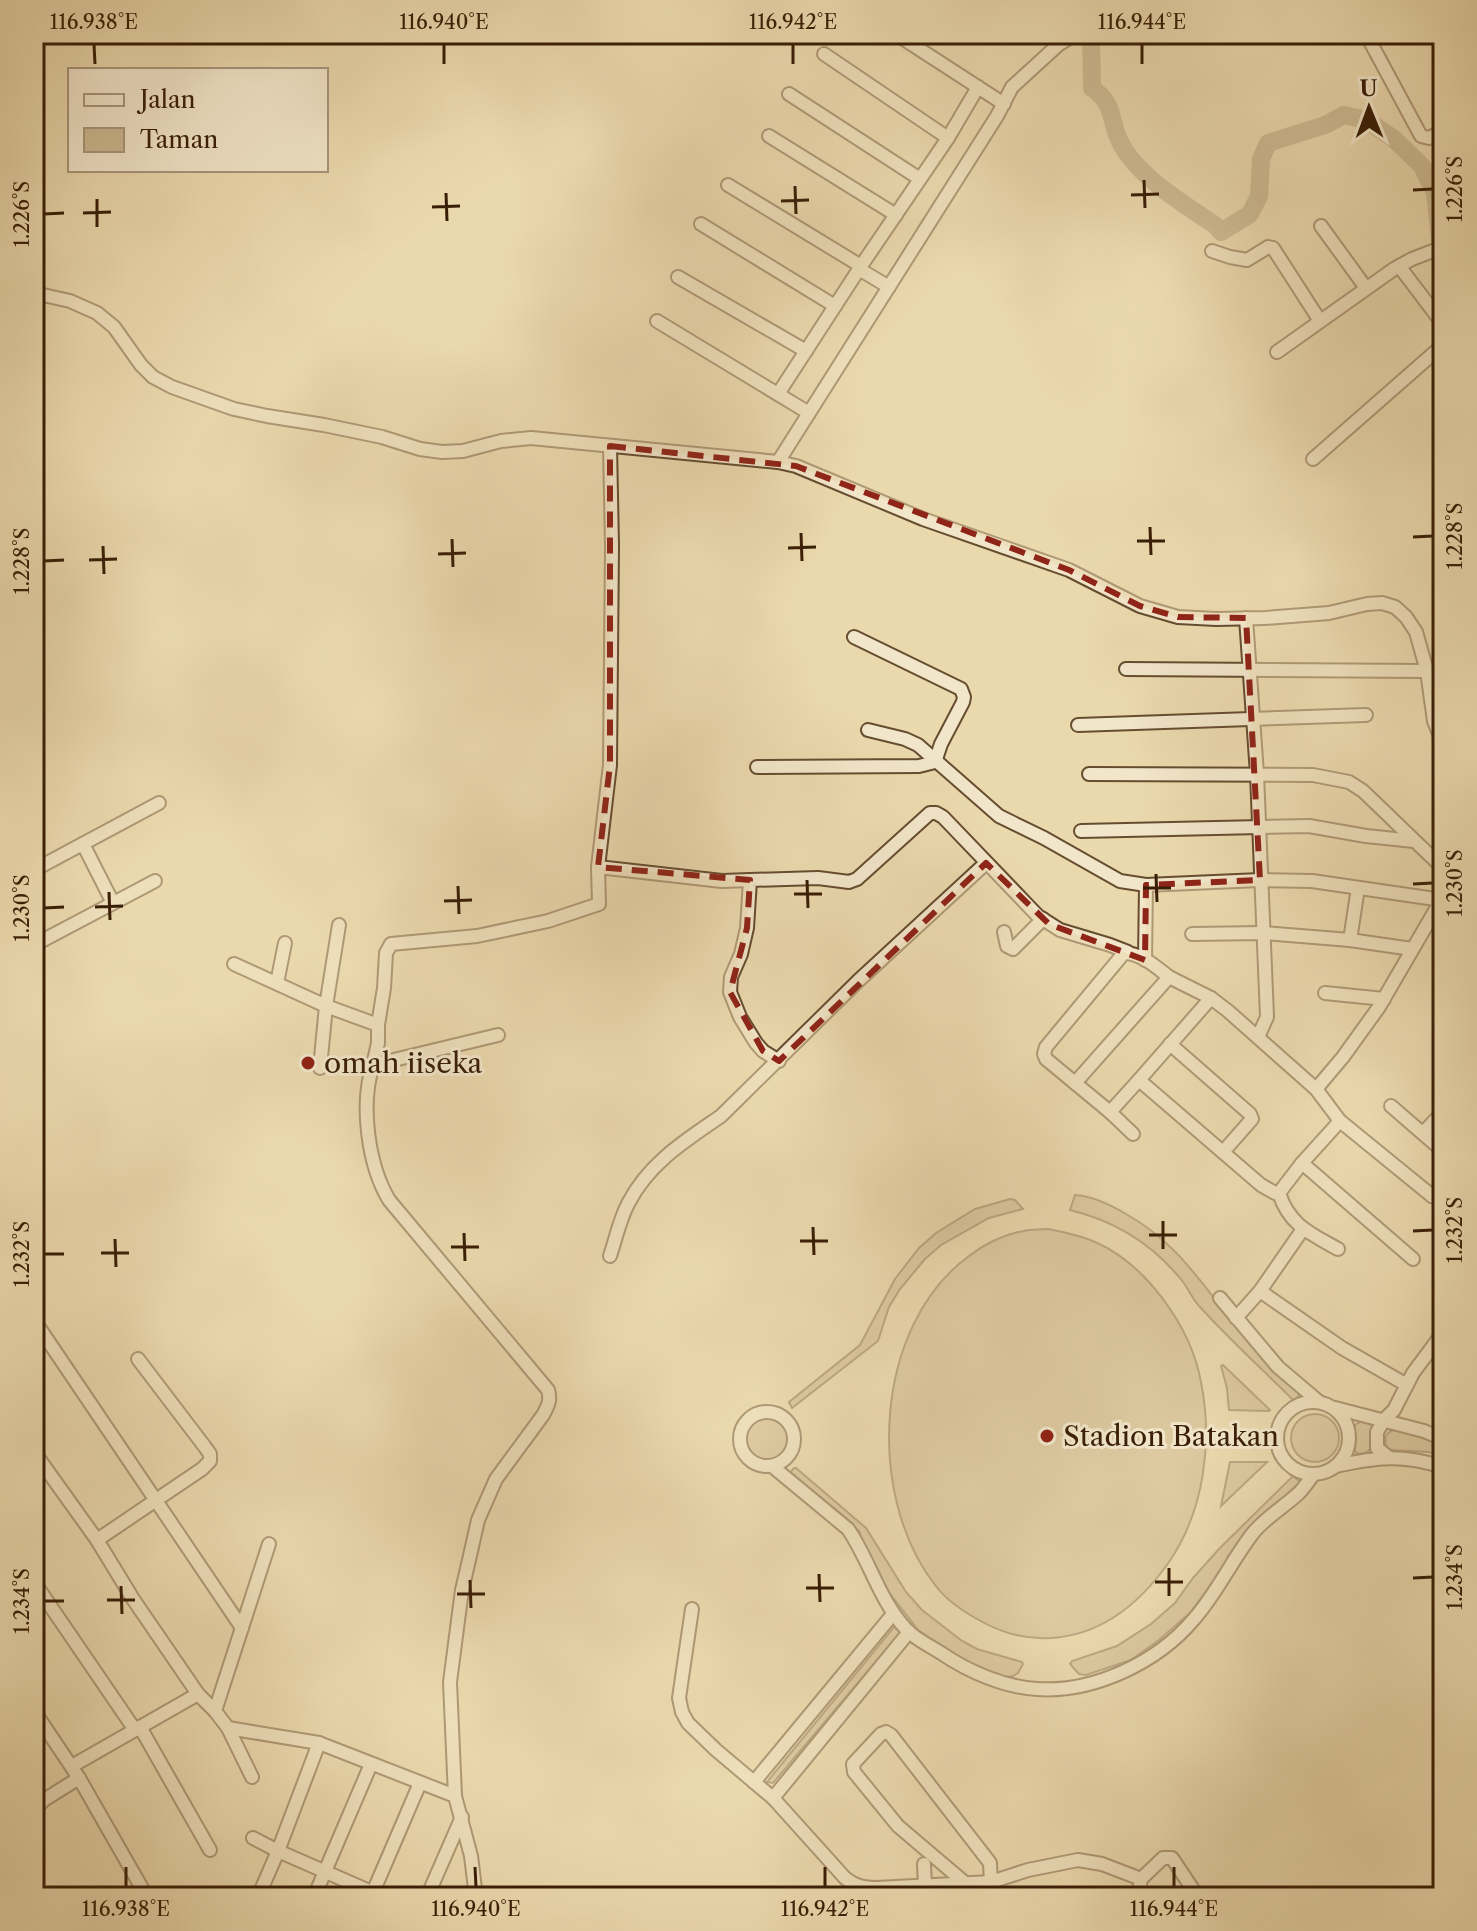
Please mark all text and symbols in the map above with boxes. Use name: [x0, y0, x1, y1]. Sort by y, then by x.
text: 116.938°E: [50, 10, 138, 34]
text: 116.940°E: [399, 10, 489, 34]
text: 116.942°E: [749, 10, 837, 34]
text: 116.944°E: [1098, 10, 1186, 34]
legend: [68, 68, 328, 172]
north arrow: [1329, 68, 1409, 148]
text: U: [1359, 75, 1378, 102]
text: Jalan: [136, 85, 196, 114]
text: Taman: [140, 125, 218, 154]
text: 1.226°S: [1443, 156, 1467, 222]
text: 1.226°S: [10, 181, 34, 247]
text: 1.228°S: [1443, 502, 1467, 570]
text: 1.228°S: [10, 527, 34, 595]
text: 1.230°S: [1443, 849, 1467, 917]
text: 1.230°S: [10, 874, 34, 942]
place label: omah iiseka: [324, 1046, 483, 1080]
marker: omah iiseka: [299, 1054, 317, 1072]
text: 1.232°S: [1443, 1197, 1467, 1263]
text: 1.232°S: [10, 1221, 34, 1287]
place label: Stadion Batakan: [1063, 1419, 1279, 1453]
marker: Stadion Batakan: [1038, 1427, 1056, 1445]
text: 1.234°S: [1443, 1544, 1467, 1610]
text: 1.234°S: [10, 1568, 34, 1634]
text: 116.938°E: [82, 1897, 170, 1921]
text: 116.940°E: [431, 1897, 521, 1921]
text: 116.942°E: [781, 1897, 869, 1921]
text: 116.944°E: [1130, 1897, 1218, 1921]

